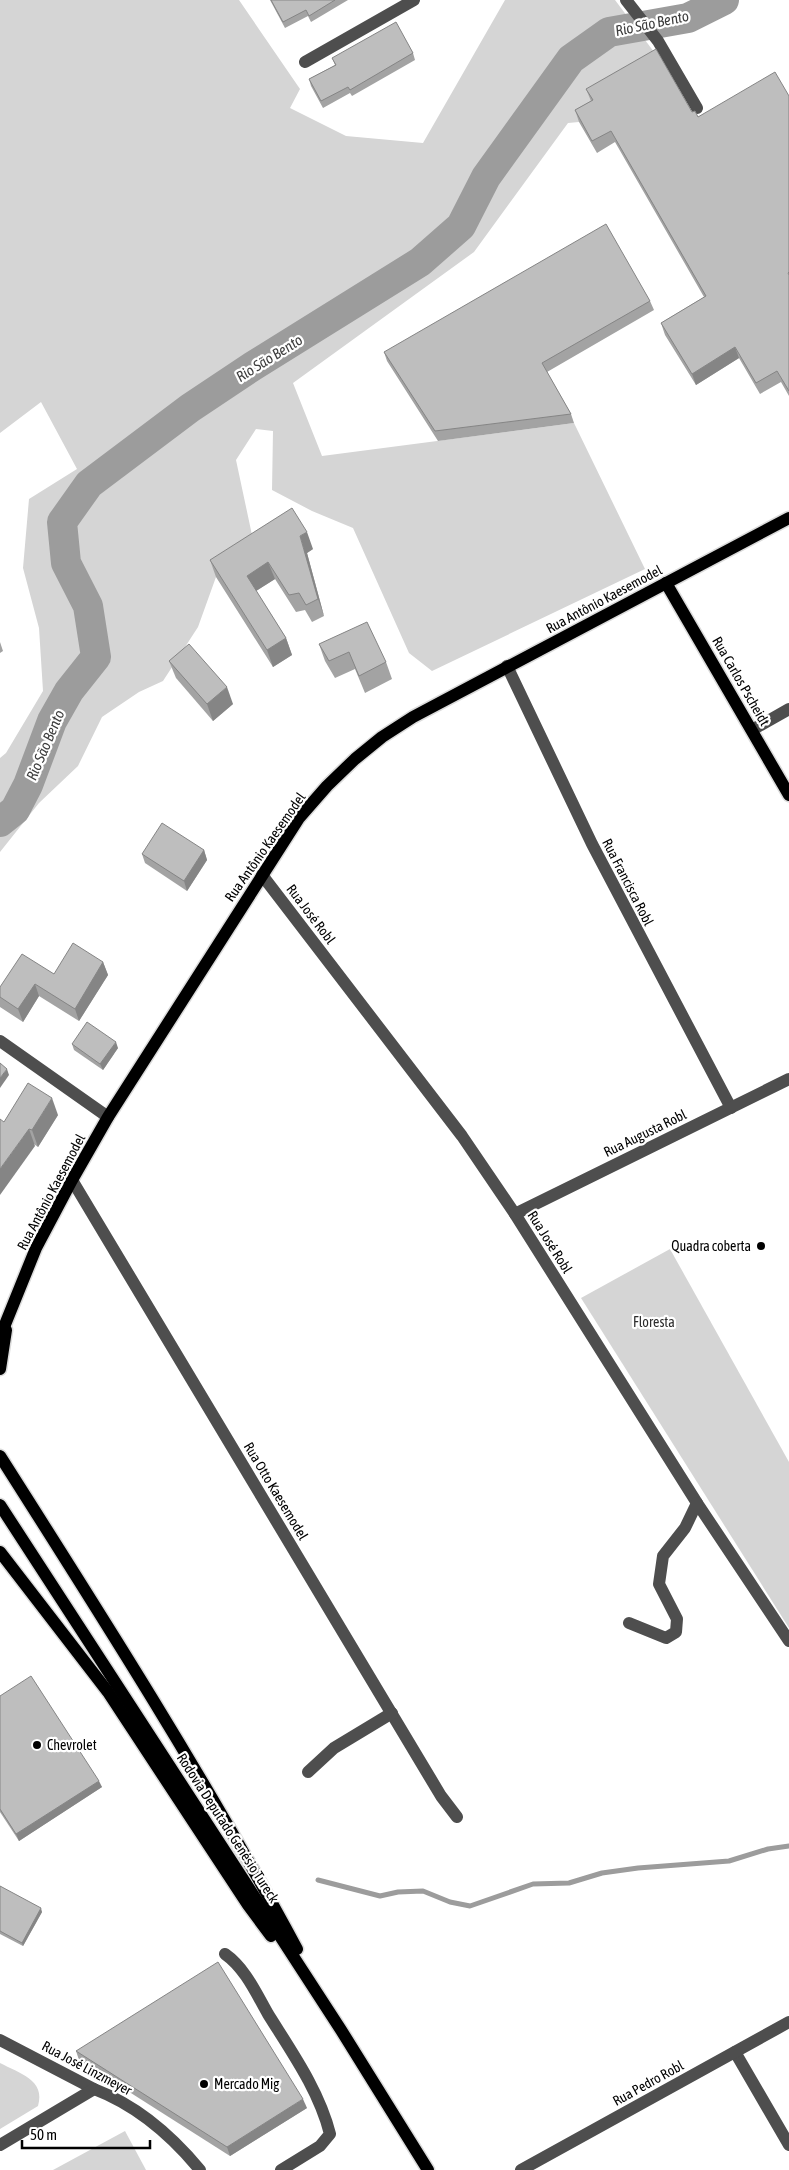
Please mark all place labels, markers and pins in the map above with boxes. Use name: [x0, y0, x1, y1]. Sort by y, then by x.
place label: Quadra coberta: [671, 1238, 751, 1254]
marker: Quadra coberta: [755, 1240, 767, 1252]
place label: Chevrolet: [47, 1737, 97, 1753]
marker: Chevrolet: [31, 1739, 43, 1751]
place label: Mercado Mig: [214, 2076, 279, 2092]
marker: Mercado Mig: [198, 2078, 210, 2090]

